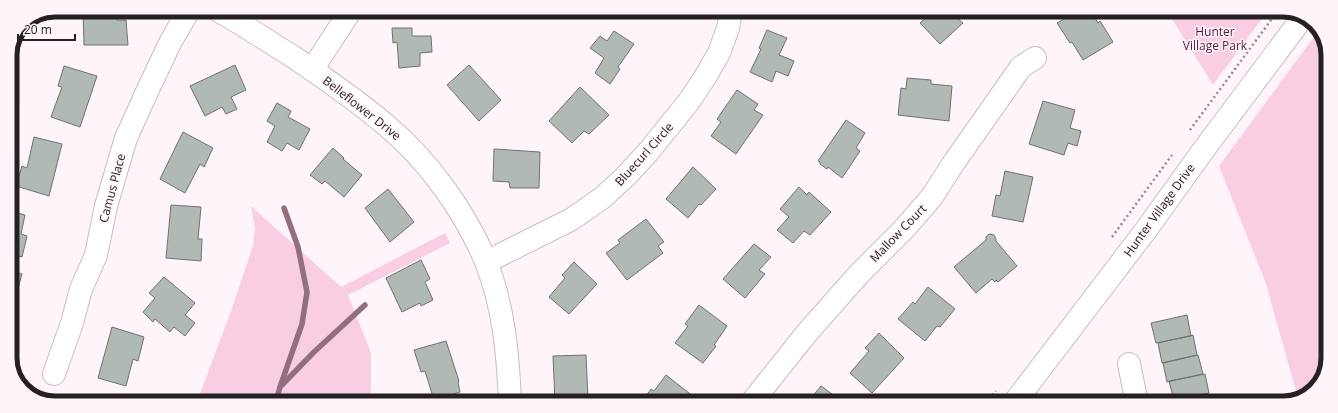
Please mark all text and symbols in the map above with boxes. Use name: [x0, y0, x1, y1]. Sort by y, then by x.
scale bar: [18, 16, 75, 42]
text: 20 m: [24, 21, 52, 38]
park label: Hunter Village Park: [1183, 23, 1248, 54]
street label: Belleflower Drive: [319, 72, 405, 144]
street label: Bluecurl Circle: [611, 118, 677, 189]
street label: Camus Place: [95, 151, 129, 224]
street label: Hunter Village Drive: [1119, 160, 1199, 260]
street label: Mallow Court: [866, 200, 930, 266]

